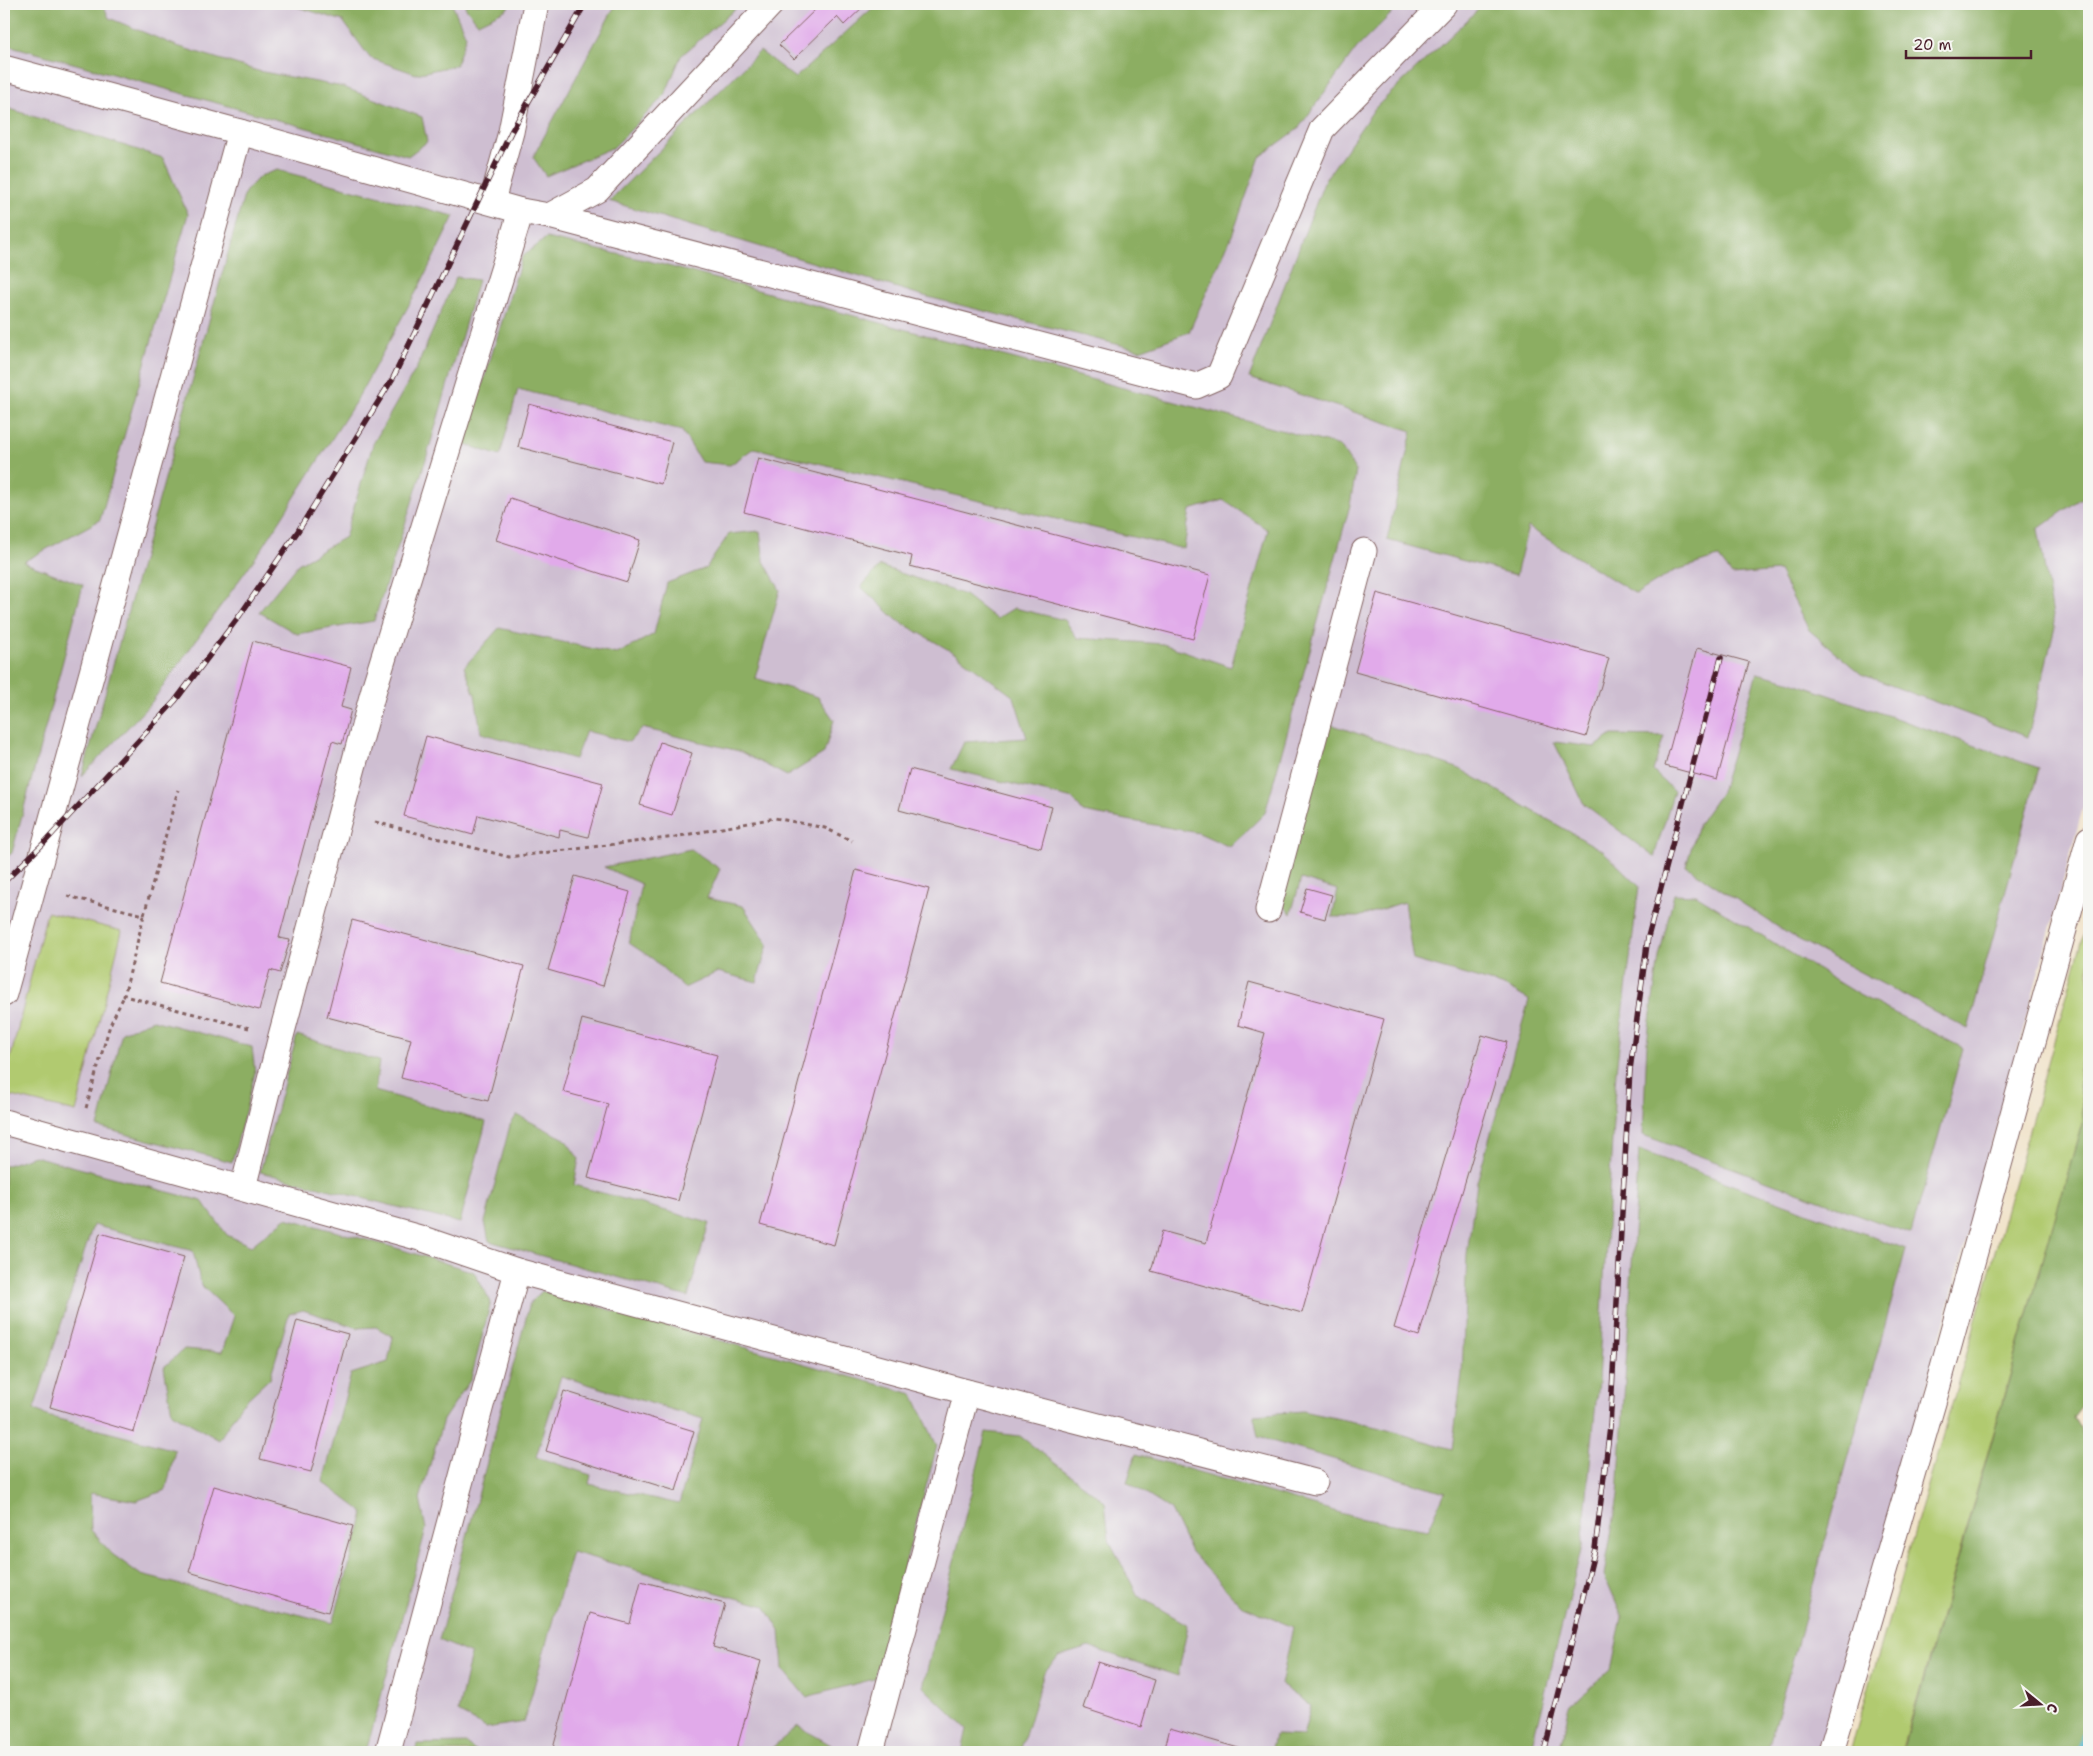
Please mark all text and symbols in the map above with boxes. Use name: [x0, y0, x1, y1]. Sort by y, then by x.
scale bar: [1906, 28, 2030, 60]
text: 20 m: [1913, 35, 1952, 55]
north arrow: [2016, 1678, 2066, 1728]
text: С: [2042, 1701, 2062, 1715]

